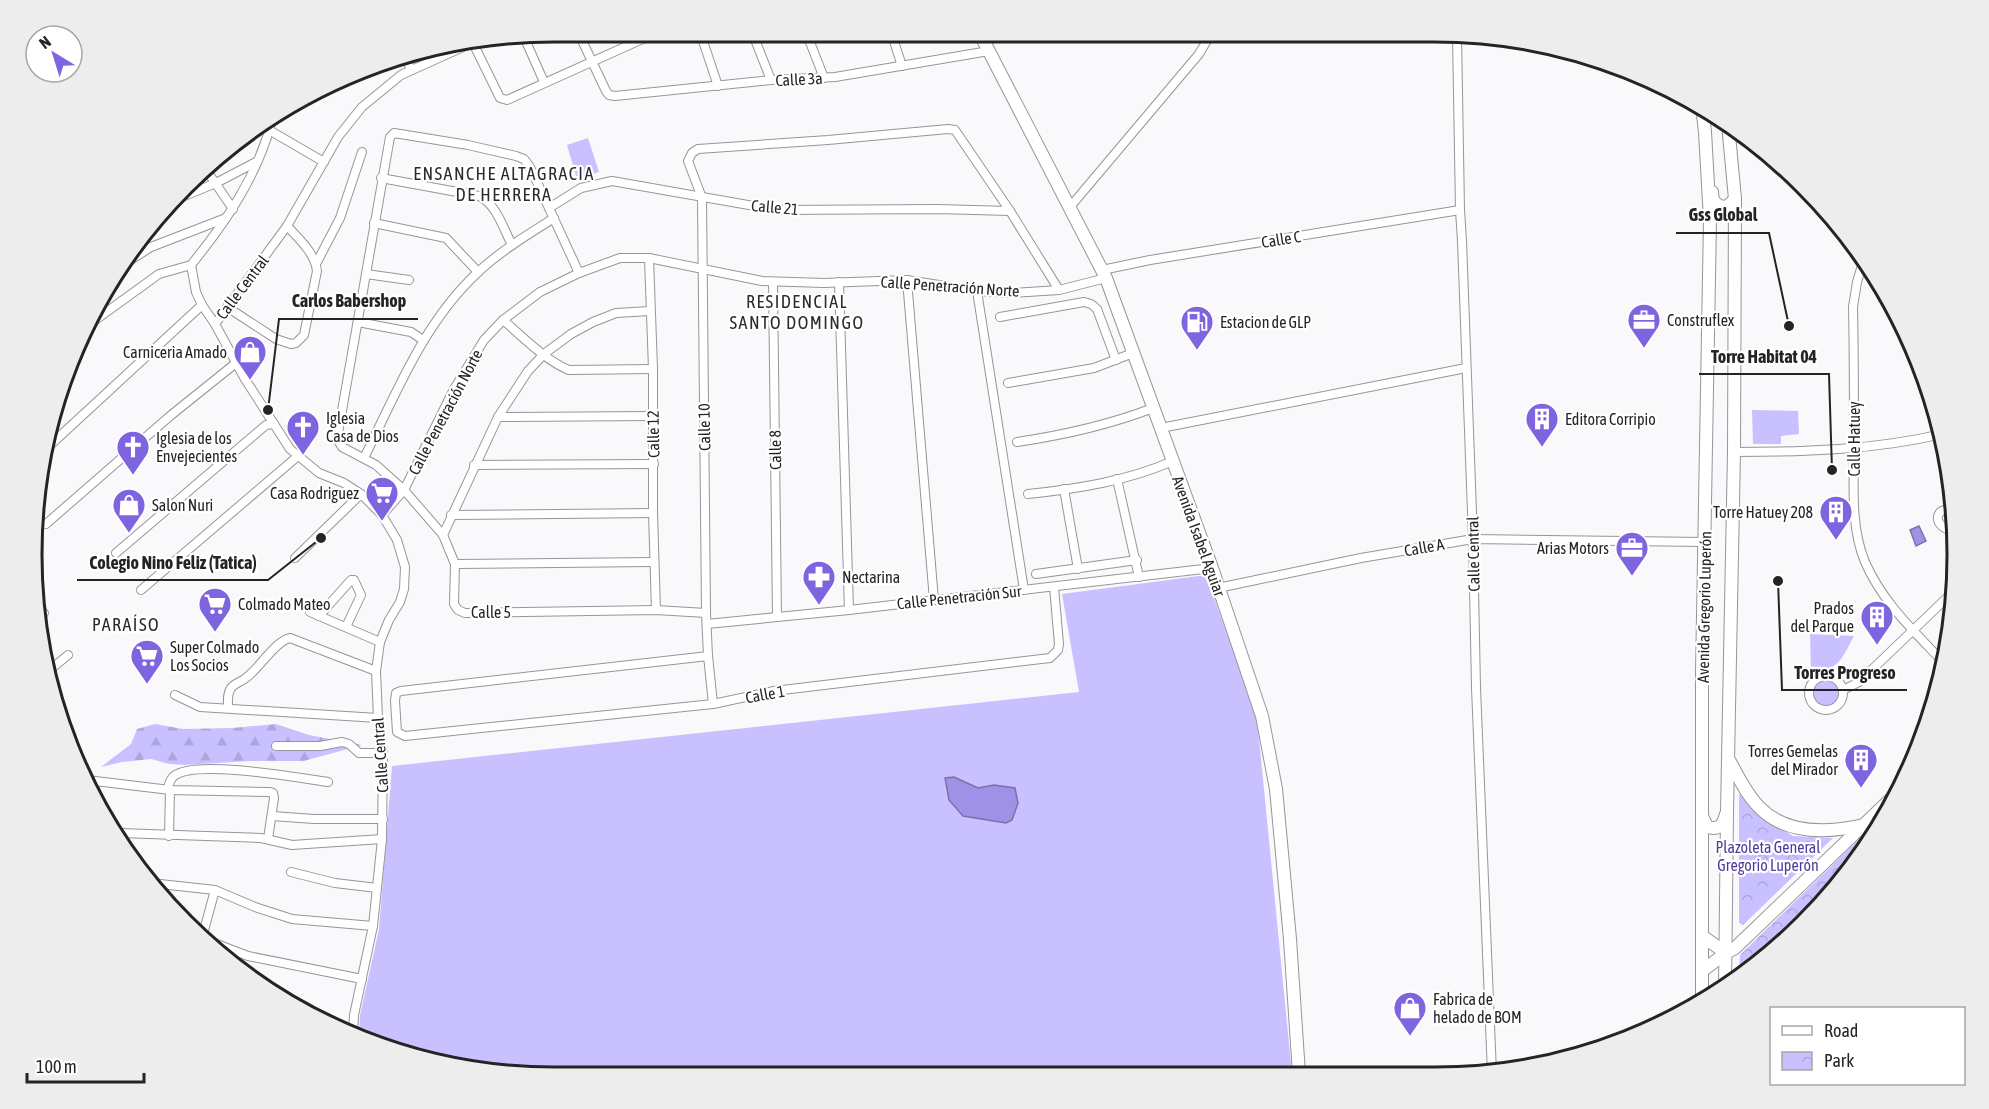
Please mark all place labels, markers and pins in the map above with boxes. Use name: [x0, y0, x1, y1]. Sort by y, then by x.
callout: Gss Global: [1676, 197, 1769, 233]
callout: Carlos Babershop: [279, 283, 418, 319]
office icon: Construflex: [1626, 302, 1662, 349]
fuel station icon: Estacion de GLP: [1179, 304, 1215, 351]
place label: Construflex: [1667, 311, 1735, 329]
place label: Estacion de GLP: [1220, 313, 1311, 331]
shop icon: Carniceria Amado: [232, 334, 268, 381]
callout: Torre Habitat 04: [1699, 338, 1829, 374]
place label: Carniceria Amado: [123, 343, 227, 361]
building icon: Editora Corripio: [1524, 401, 1560, 448]
church icon: Iglesia Casa de Dios: [285, 409, 321, 456]
place label: Iglesia Casa de Dios: [326, 409, 399, 445]
place label: Editora Corripio: [1565, 410, 1656, 429]
church icon: Iglesia de los Envejecientes: [115, 429, 151, 476]
place label: Iglesia de los Envejecientes: [156, 429, 237, 466]
supermarket icon: Casa Rodriguez: [364, 475, 400, 522]
place label: Casa Rodriguez: [270, 484, 359, 503]
shop icon: Salon Nuri: [111, 487, 147, 534]
building icon: Torre Hatuey 208: [1818, 494, 1854, 541]
place label: Salon Nuri: [152, 496, 213, 514]
place label: Torre Hatuey 208: [1713, 503, 1813, 522]
office icon: Arias Motors: [1614, 530, 1650, 577]
place label: Arias Motors: [1537, 539, 1609, 557]
callout: Colegio Nino Feliz (Tatica): [77, 544, 268, 580]
pharmacy icon: Nectarina: [801, 559, 837, 606]
place label: Nectarina: [842, 568, 900, 586]
supermarket icon: Colmado Mateo: [197, 586, 233, 633]
place label: Colmado Mateo: [238, 595, 331, 613]
place label: Prados del Parque: [1790, 599, 1854, 636]
building icon: Prados del Parque: [1859, 599, 1895, 646]
supermarket icon: Super Colmado Los Socios: [129, 638, 165, 685]
place label: Super Colmado Los Socios: [170, 638, 259, 674]
callout: Torres Progreso: [1782, 654, 1907, 690]
place label: Torres Gemelas del Mirador: [1748, 742, 1838, 778]
building icon: Torres Gemelas del Mirador: [1843, 742, 1879, 789]
shop icon: Fabrica de helado de BOM: [1392, 990, 1428, 1037]
place label: Fabrica de helado de BOM: [1433, 990, 1522, 1026]

